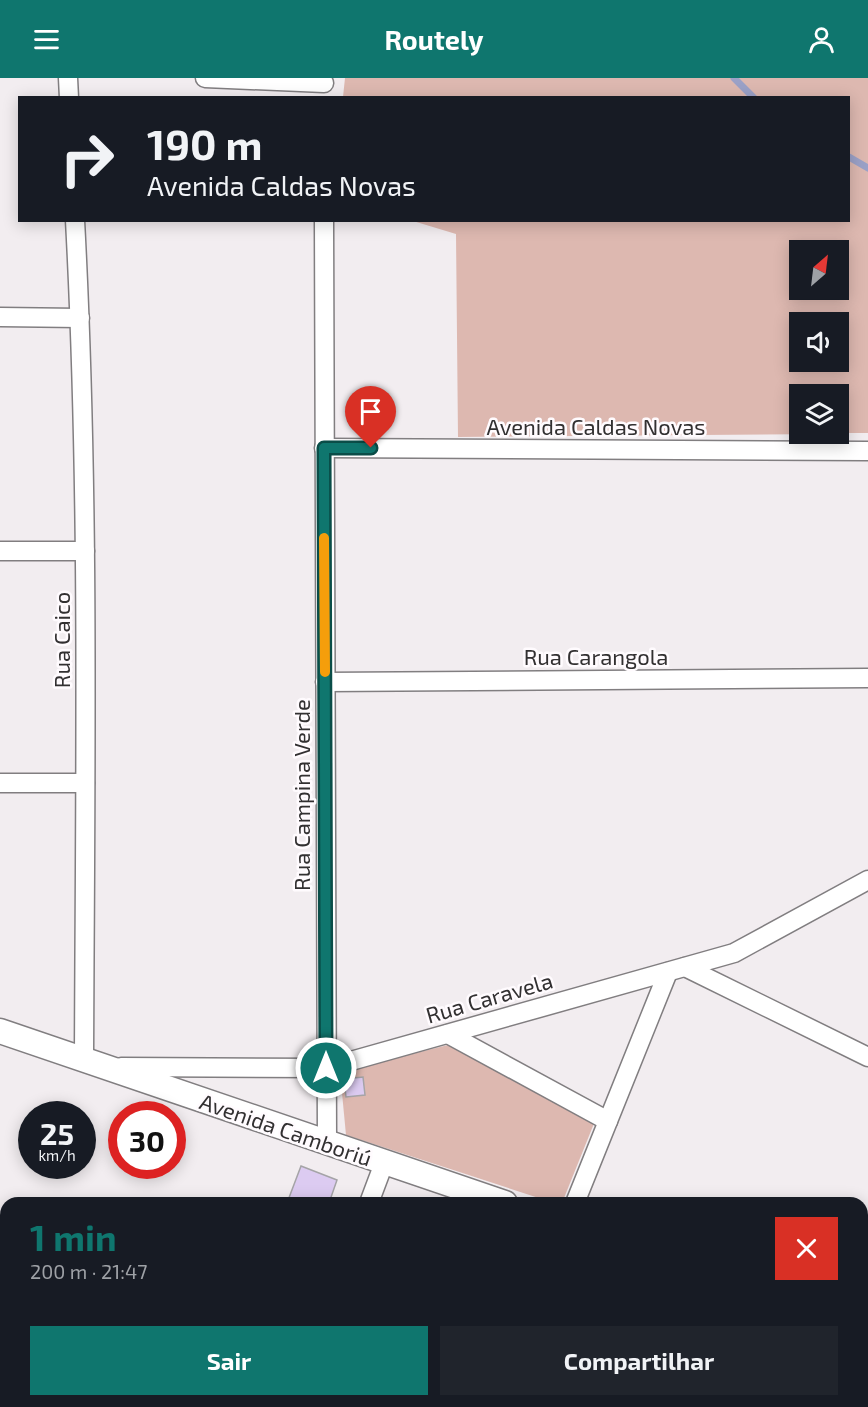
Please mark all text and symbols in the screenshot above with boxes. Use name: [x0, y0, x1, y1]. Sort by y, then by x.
icon: menu: [30, 23, 63, 56]
text: Routely: [384, 23, 484, 55]
icon: person: [805, 23, 838, 56]
text: 190 m: [147, 118, 263, 168]
icon: right: [48, 120, 126, 198]
text: Avenida Caldas Novas: [147, 169, 416, 201]
north arrow: [789, 240, 849, 300]
map controls: [789, 240, 849, 444]
button: sound: [789, 312, 849, 372]
button: layers: [789, 384, 849, 444]
pin: [345, 386, 396, 448]
icon: arrive: [354, 395, 387, 428]
street label: Avenida Caldas Novas: [486, 413, 706, 439]
street label: Rua Caico: [48, 592, 74, 688]
street label: Rua Carangola: [524, 643, 668, 669]
street label: Rua Campina Verde: [288, 699, 314, 891]
street label: Rua Caravela: [423, 967, 555, 1027]
position arrow: [294, 1036, 358, 1100]
street label: Avenida Camboriú: [197, 1087, 375, 1171]
speed limit sign: 30: [108, 1101, 186, 1179]
text: 25: [40, 1115, 74, 1151]
text: km/h: [38, 1146, 76, 1164]
text: 1 min: [30, 1215, 117, 1258]
button: close: [775, 1217, 838, 1280]
text: 200 m · 21:47: [30, 1259, 147, 1283]
button: Sair: [30, 1326, 428, 1395]
button: Compartilhar: [440, 1326, 838, 1395]

